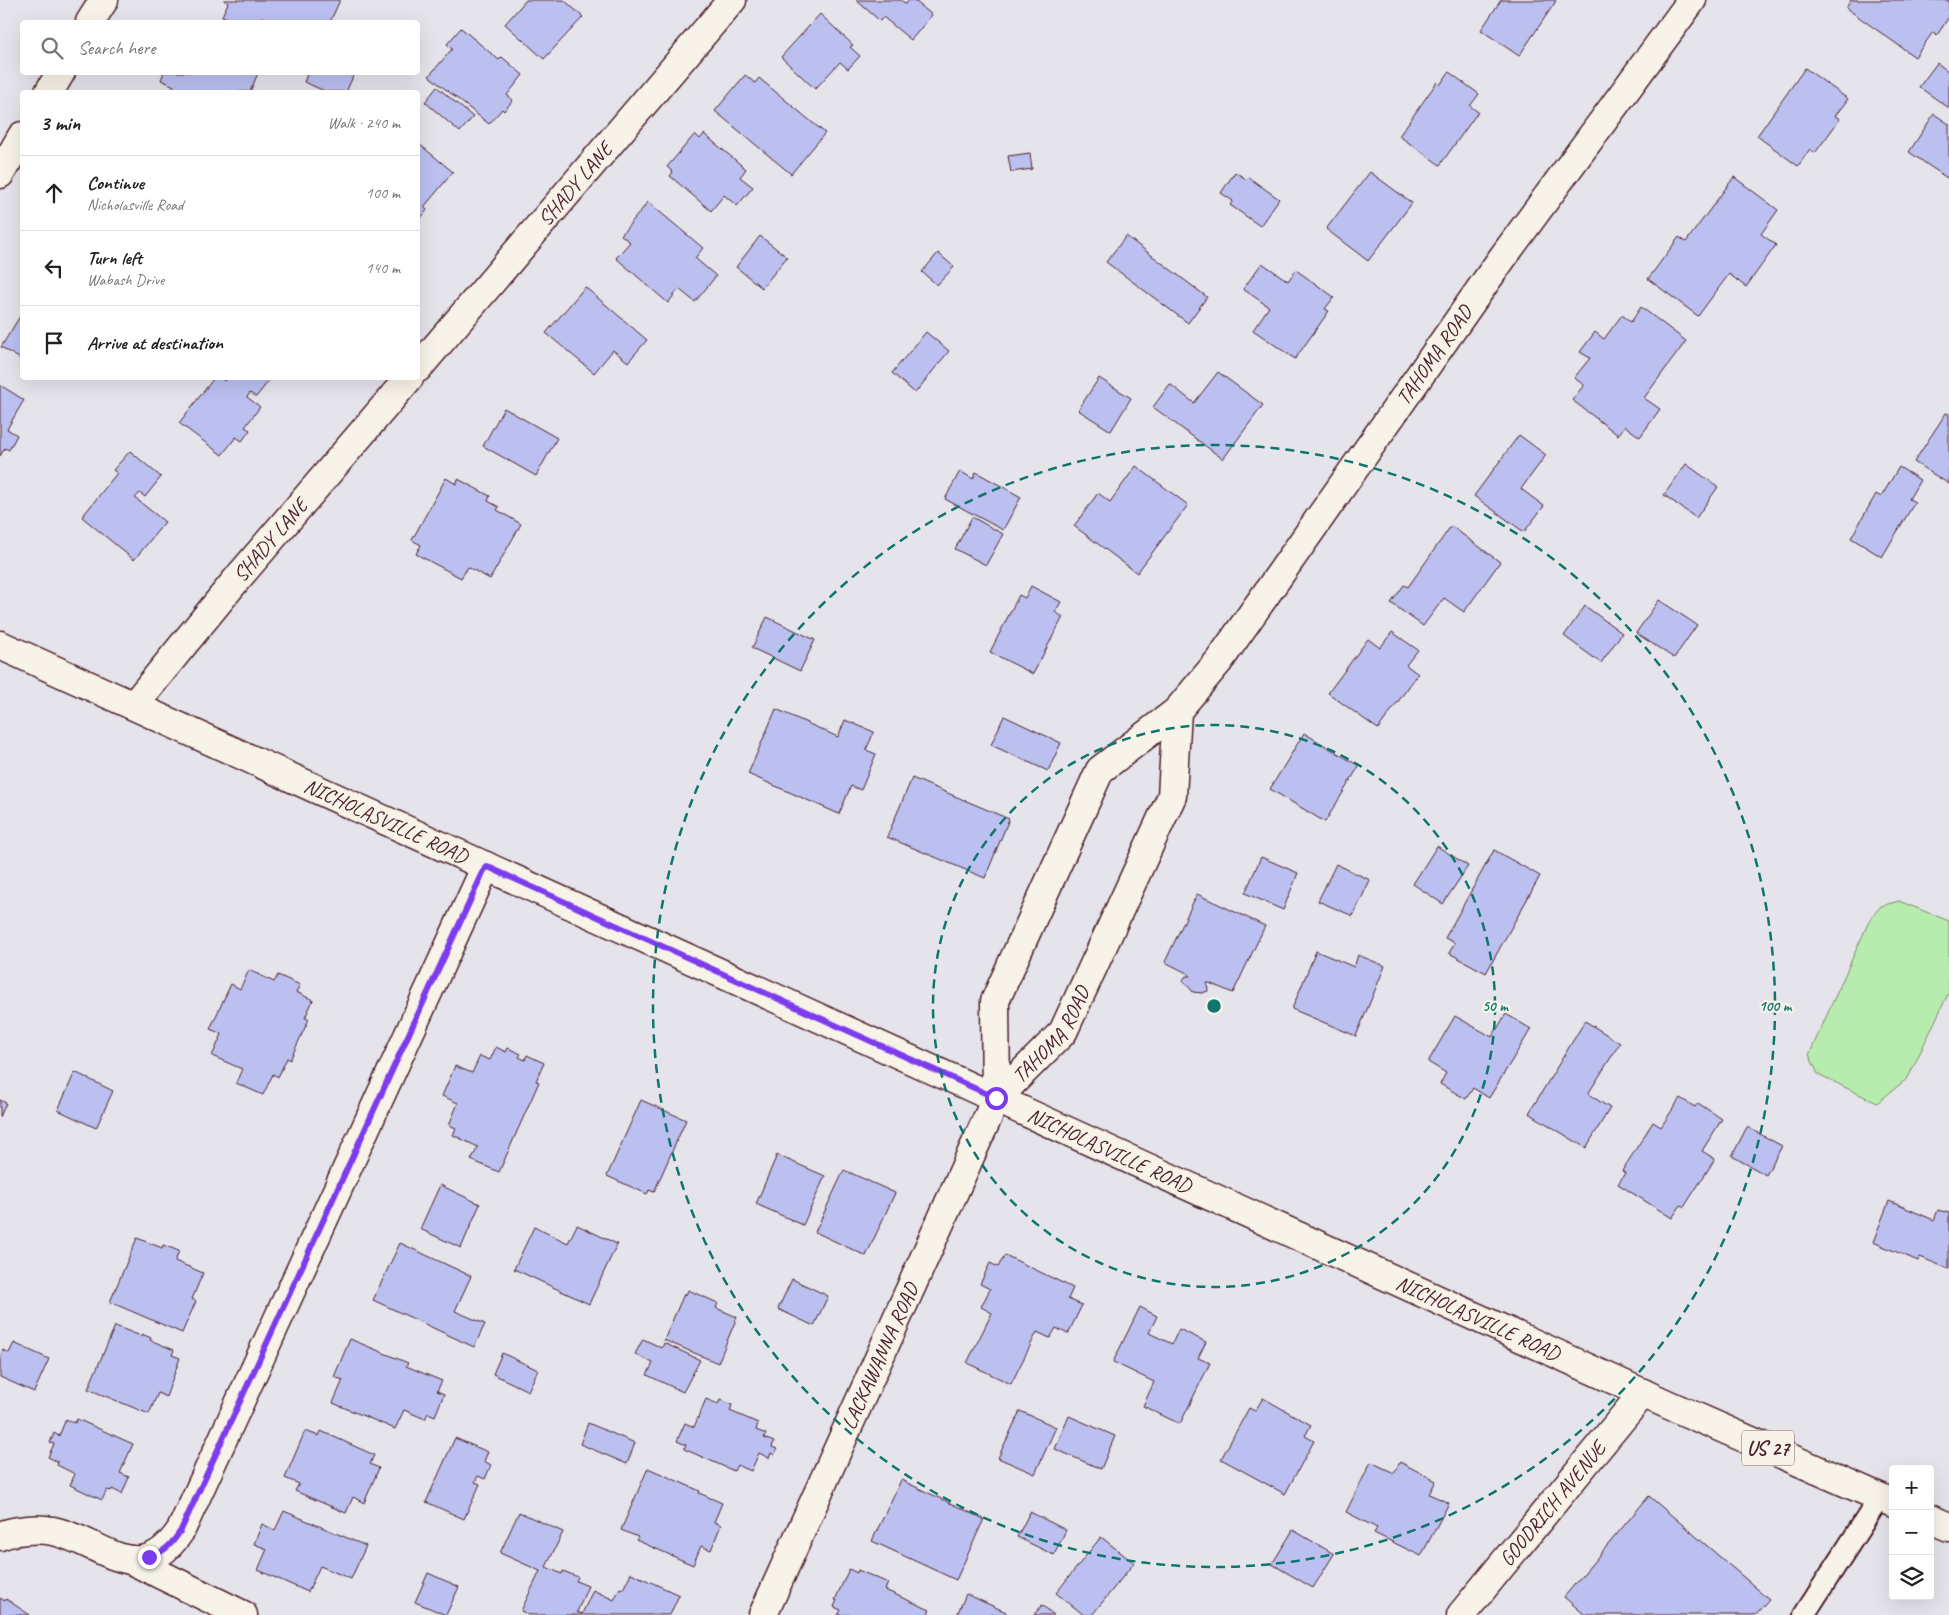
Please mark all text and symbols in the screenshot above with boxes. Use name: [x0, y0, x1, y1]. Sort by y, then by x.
search box: [20, 20, 420, 75]
icon: search: [38, 34, 66, 62]
text: Search here: [78, 36, 155, 60]
text: 3 min: [40, 110, 80, 136]
text: Walk · 240 m: [328, 113, 400, 133]
street label: SHADY LANE: [532, 135, 620, 231]
text: Continue: [87, 171, 144, 195]
icon: ahead: [40, 179, 68, 207]
text: 100 m: [366, 183, 400, 203]
text: Nicholasville Road: [87, 195, 183, 215]
text: Turn left: [87, 246, 142, 270]
icon: left: [40, 254, 68, 282]
text: 140 m: [366, 258, 400, 278]
text: Wabash Drive: [87, 270, 164, 290]
street label: TAHOMA ROAD: [1390, 299, 1479, 410]
icon: arrive: [40, 329, 68, 357]
text: Arrive at destination: [87, 331, 223, 355]
street label: SHADY LANE: [227, 491, 315, 587]
street label: NICHOLASVILLE ROAD: [300, 772, 473, 870]
street label: TAHOMA ROAD: [1007, 980, 1096, 1088]
centre of rings: [1205, 997, 1223, 1015]
text: 50 m: [1482, 997, 1509, 1016]
text: 100 m: [1759, 997, 1793, 1016]
route start: [985, 1087, 1008, 1110]
street label: NICHOLASVILLE ROAD: [1023, 1102, 1197, 1199]
street label: NICHOLASVILLE ROAD: [1392, 1270, 1566, 1367]
street label: LACKAWANNA ROAD: [836, 1277, 925, 1433]
road number: US 27: [1742, 1430, 1794, 1466]
street label: GOODRICH AVENUE: [1493, 1434, 1613, 1571]
map controls: [1889, 1465, 1934, 1600]
button: +: [1889, 1465, 1934, 1510]
button: −: [1889, 1510, 1934, 1555]
route end: [138, 1546, 161, 1569]
button: layers: [1889, 1555, 1934, 1600]

